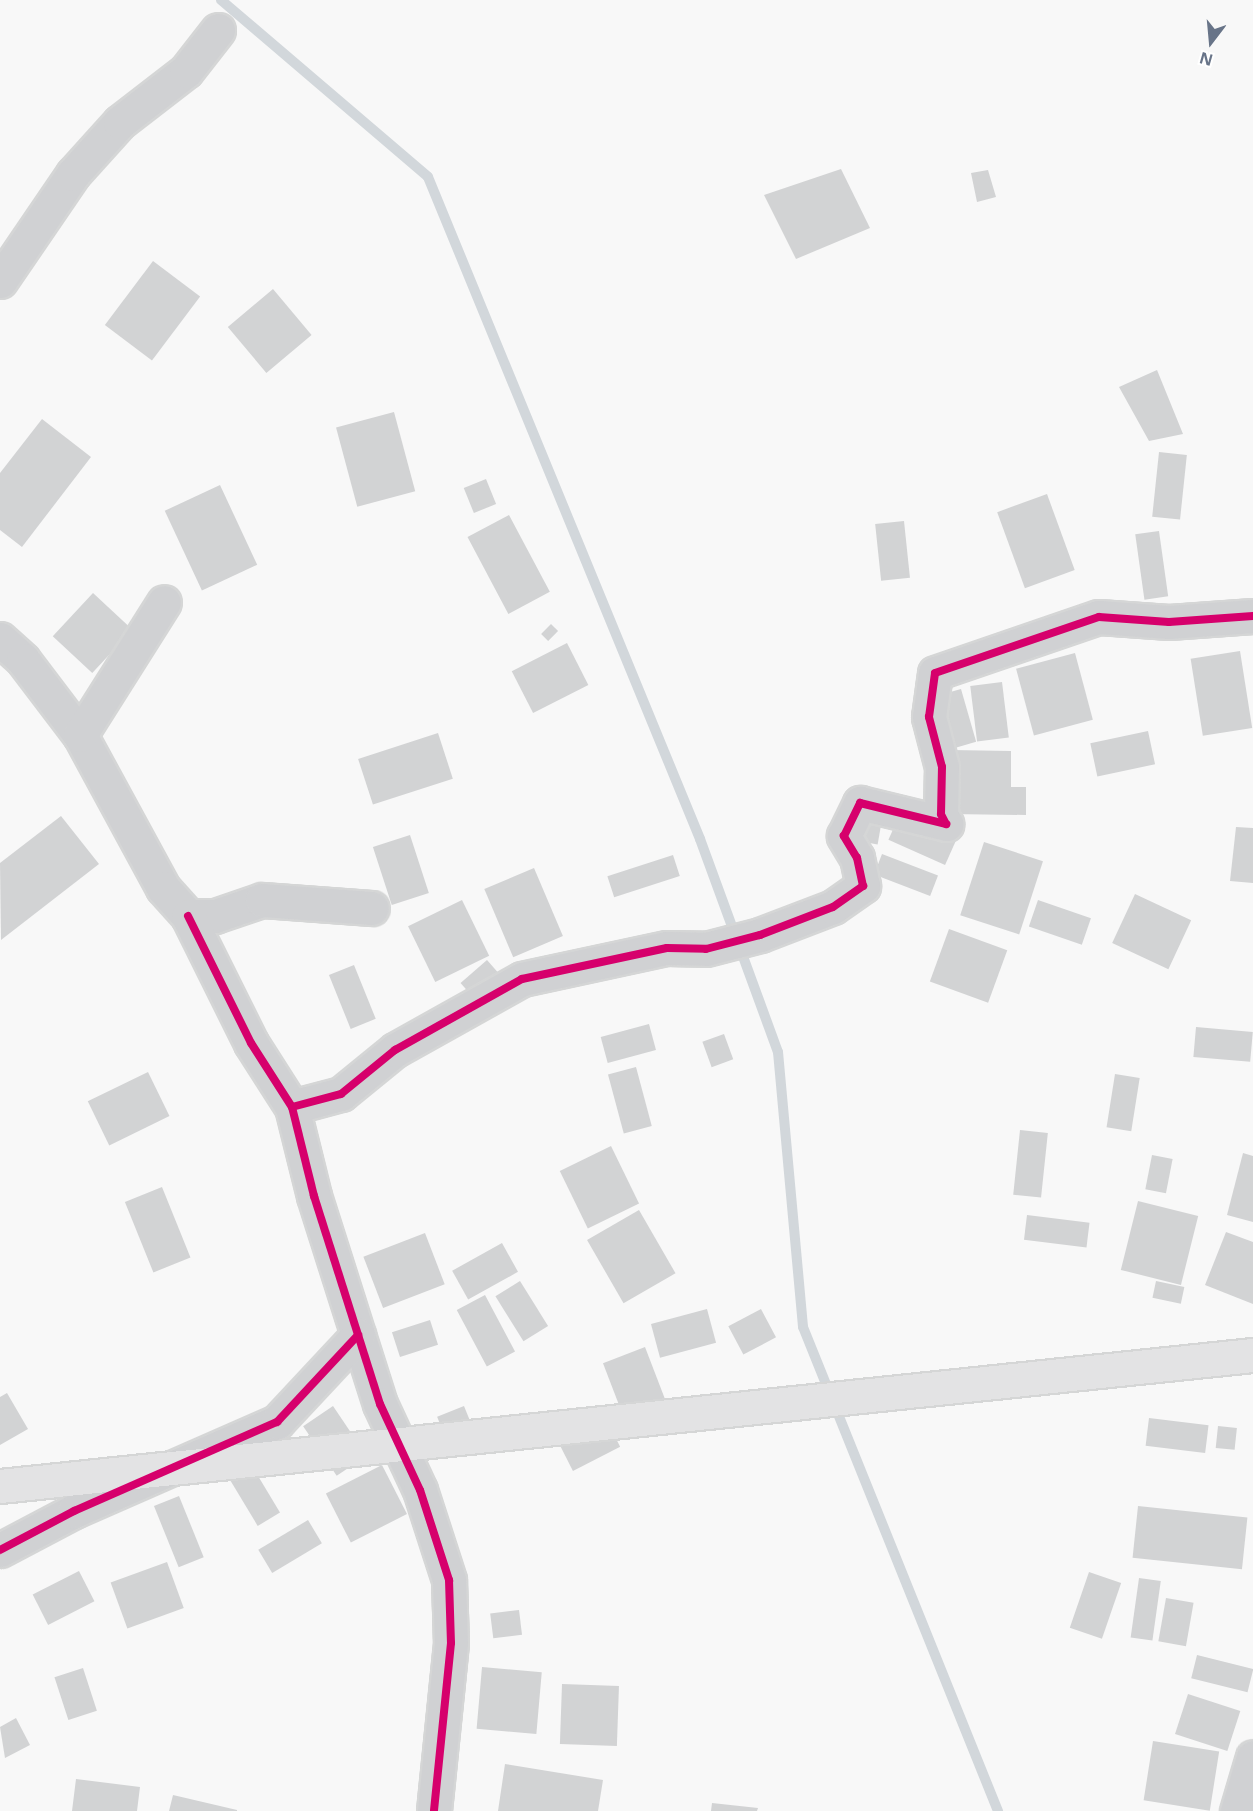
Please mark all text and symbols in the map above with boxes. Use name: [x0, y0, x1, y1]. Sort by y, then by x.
north arrow: [1181, 12, 1241, 72]
text: N: [1197, 47, 1215, 72]

